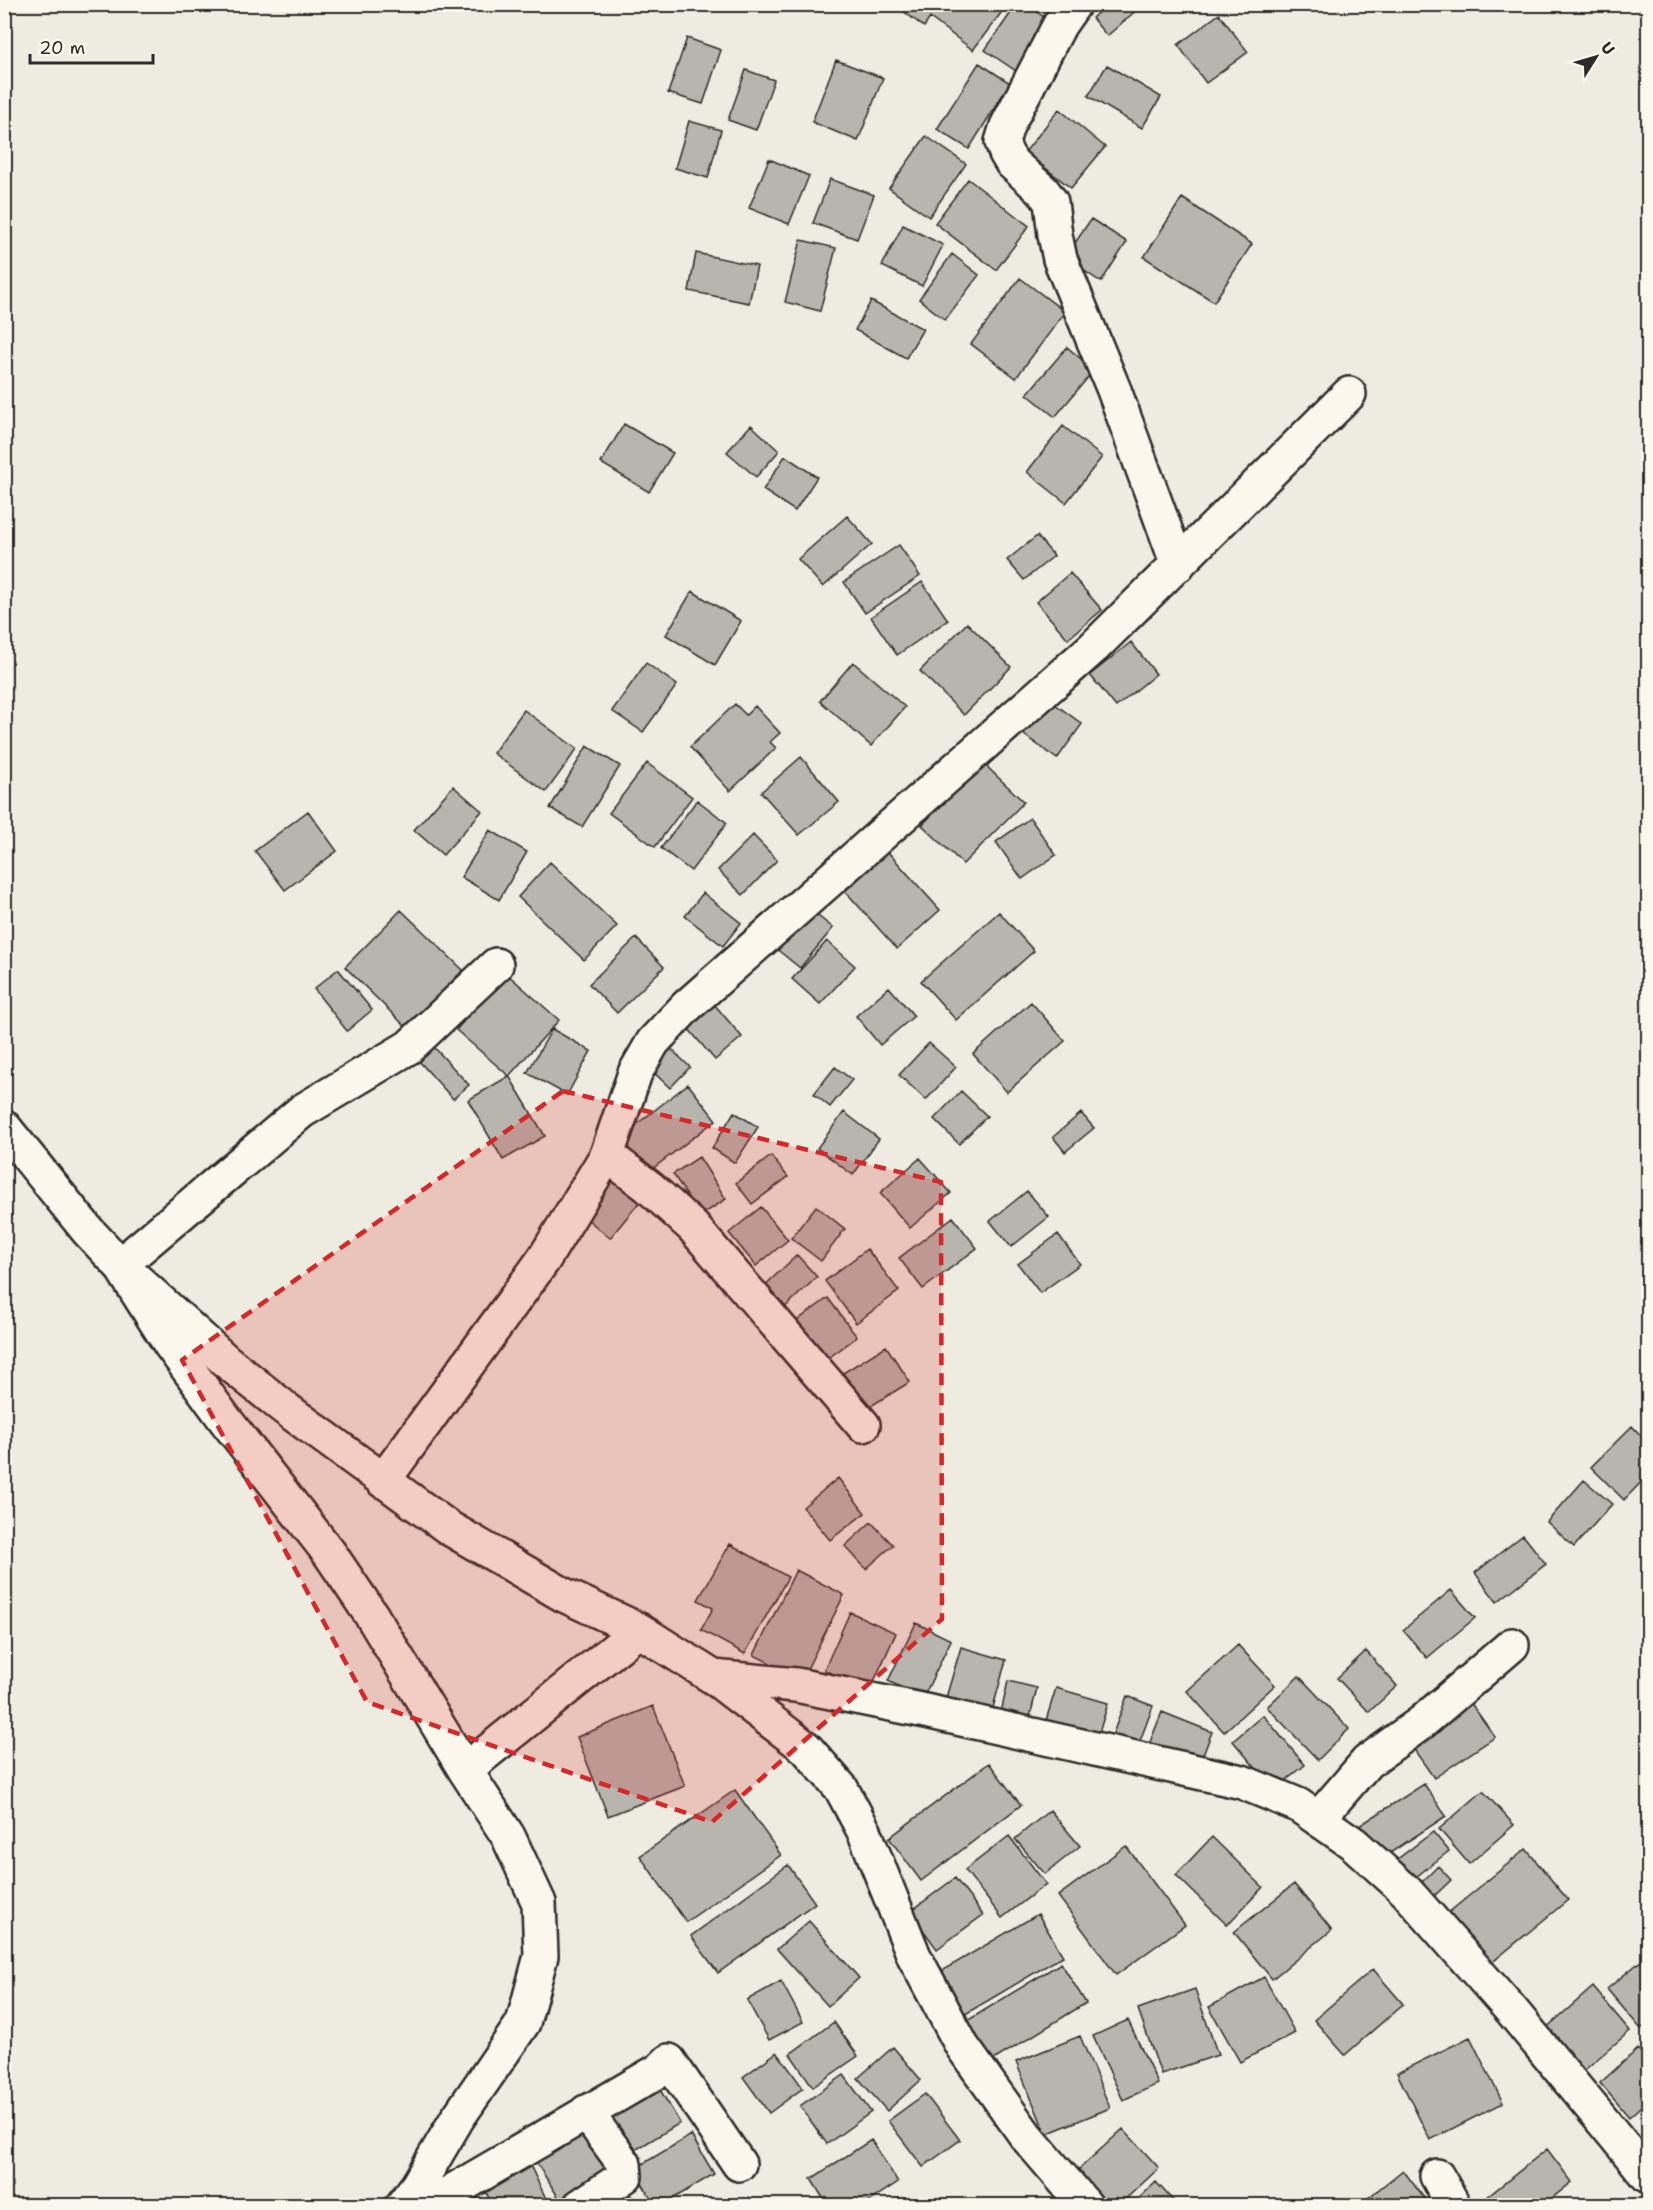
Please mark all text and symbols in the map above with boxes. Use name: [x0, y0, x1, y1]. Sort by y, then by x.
scale bar: [30, 27, 153, 65]
north arrow: [1566, 27, 1626, 87]
text: 20 m: [39, 36, 85, 60]
text: U: [1596, 38, 1619, 59]

